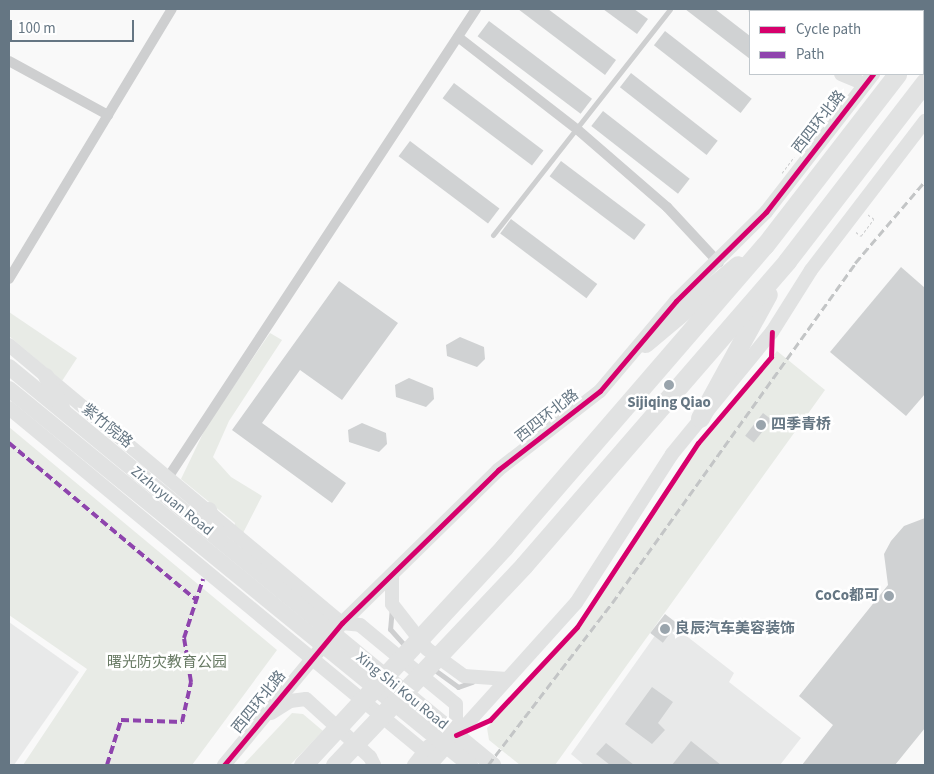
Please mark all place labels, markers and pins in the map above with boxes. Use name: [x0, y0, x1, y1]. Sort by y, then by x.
marker: Sijiqing Qiao: [662, 378, 676, 392]
place label: Sijiqing Qiao: [627, 394, 711, 412]
place label: 四季青桥: [771, 416, 831, 434]
marker: 四季青桥: [755, 419, 767, 431]
place label: CoCo都可: [815, 587, 879, 605]
marker: CoCo都可: [883, 590, 895, 602]
place label: 良辰汽车美容装饰: [675, 620, 795, 638]
marker: 良辰汽车美容装饰: [659, 623, 671, 635]

